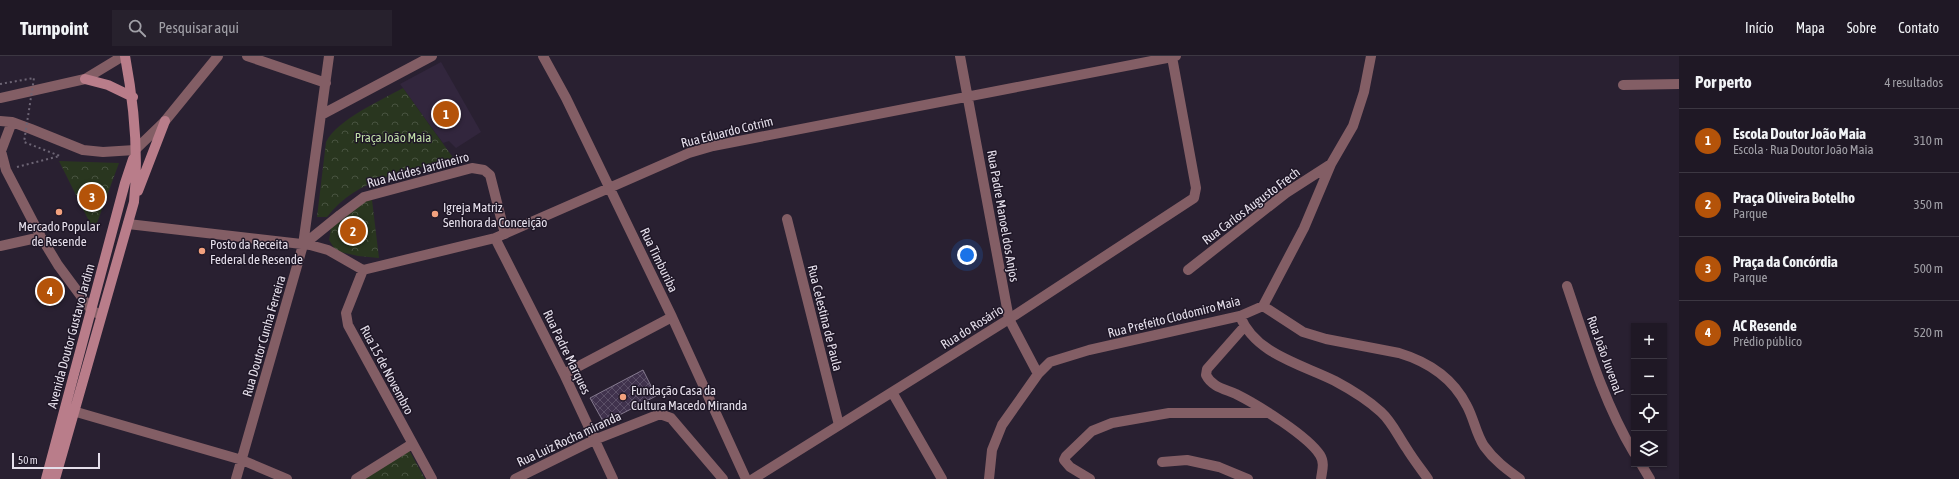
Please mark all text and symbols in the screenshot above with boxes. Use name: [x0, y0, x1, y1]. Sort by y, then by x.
search box: [112, 10, 392, 46]
text: Turnpoint: [20, 17, 88, 39]
icon: search: [126, 17, 148, 39]
text: Pesquisar aqui: [158, 19, 239, 36]
text: Início: [1745, 20, 1774, 36]
text: Mapa: [1796, 20, 1825, 36]
text: Sobre: [1847, 20, 1876, 36]
text: Contato: [1898, 20, 1939, 36]
text: Por perto: [1695, 72, 1752, 92]
text: 4 resultados: [1884, 75, 1943, 90]
pin: 1: [433, 99, 459, 129]
street label: Rua Eduardo Cotrim: [679, 113, 775, 151]
text: Escola Doutor João Maia: [1733, 125, 1866, 142]
park label: Praça João Maia: [355, 130, 431, 145]
text: 1: [1705, 133, 1711, 148]
text: 310 m: [1914, 133, 1943, 148]
text: Escola · Rua Doutor João Maia: [1733, 142, 1874, 157]
street label: Rua Alcides Jardineiro: [365, 149, 471, 191]
street label: Rua Padre Manoel dos Anjos: [984, 149, 1022, 284]
street label: Rua Carlos Augusto Frech: [1199, 164, 1303, 248]
pin: 3: [79, 182, 105, 212]
text: Praça Oliveira Botelho: [1733, 189, 1855, 206]
text: 2: [1705, 197, 1711, 212]
text: 350 m: [1914, 197, 1943, 212]
place label: Igreja Matriz Senhora da Conceição: [443, 200, 547, 230]
text: Parque: [1733, 206, 1767, 221]
marker: Mercado Popular de Resende: [54, 207, 64, 217]
marker: Igreja Matriz Senhora da Conceição: [430, 209, 440, 219]
pin: 2: [340, 216, 366, 246]
place label: Mercado Popular de Resende: [18, 219, 100, 249]
street label: Rua Timburiba: [637, 225, 681, 295]
place label: Posto da Receita Federal de Resende: [210, 237, 303, 267]
your location: [957, 245, 977, 265]
marker: Posto da Receita Federal de Resende: [197, 246, 207, 256]
text: Praça da Concórdia: [1733, 253, 1838, 270]
text: 3: [1705, 261, 1711, 276]
text: 500 m: [1914, 261, 1943, 276]
street label: Avenida Doutor Gustavo Jardim: [44, 262, 98, 410]
street label: Rua Celestina de Paula: [805, 263, 845, 373]
text: Parque: [1733, 270, 1767, 285]
street label: Rua Doutor Cunha Ferreira: [240, 274, 288, 398]
pin: 4: [37, 276, 63, 306]
street label: Rua Prefeito Clodomiro Maia: [1106, 293, 1242, 341]
street label: Rua do Rosário: [938, 302, 1006, 352]
street label: Rua Padre Marques: [540, 307, 594, 397]
street label: Rua João Juvenal: [1584, 314, 1626, 397]
text: AC Resende: [1733, 317, 1797, 334]
street label: Rua 15 de Novembro: [357, 323, 417, 417]
map controls: [1631, 323, 1667, 467]
button: +: [1631, 323, 1667, 359]
text: 4: [1705, 325, 1711, 340]
text: 520 m: [1914, 325, 1943, 340]
text: Prédio público: [1733, 334, 1802, 349]
button: −: [1631, 359, 1667, 395]
place label: Fundação Casa da Cultura Macedo Miranda: [631, 383, 747, 413]
marker: Fundação Casa da Cultura Macedo Miranda: [618, 392, 628, 402]
button: locate: [1631, 395, 1667, 431]
street label: Rua Luiz Rocha miranda: [514, 408, 624, 470]
button: layers: [1631, 431, 1667, 467]
scale bar: [12, 451, 100, 470]
text: 50 m: [18, 454, 38, 466]

